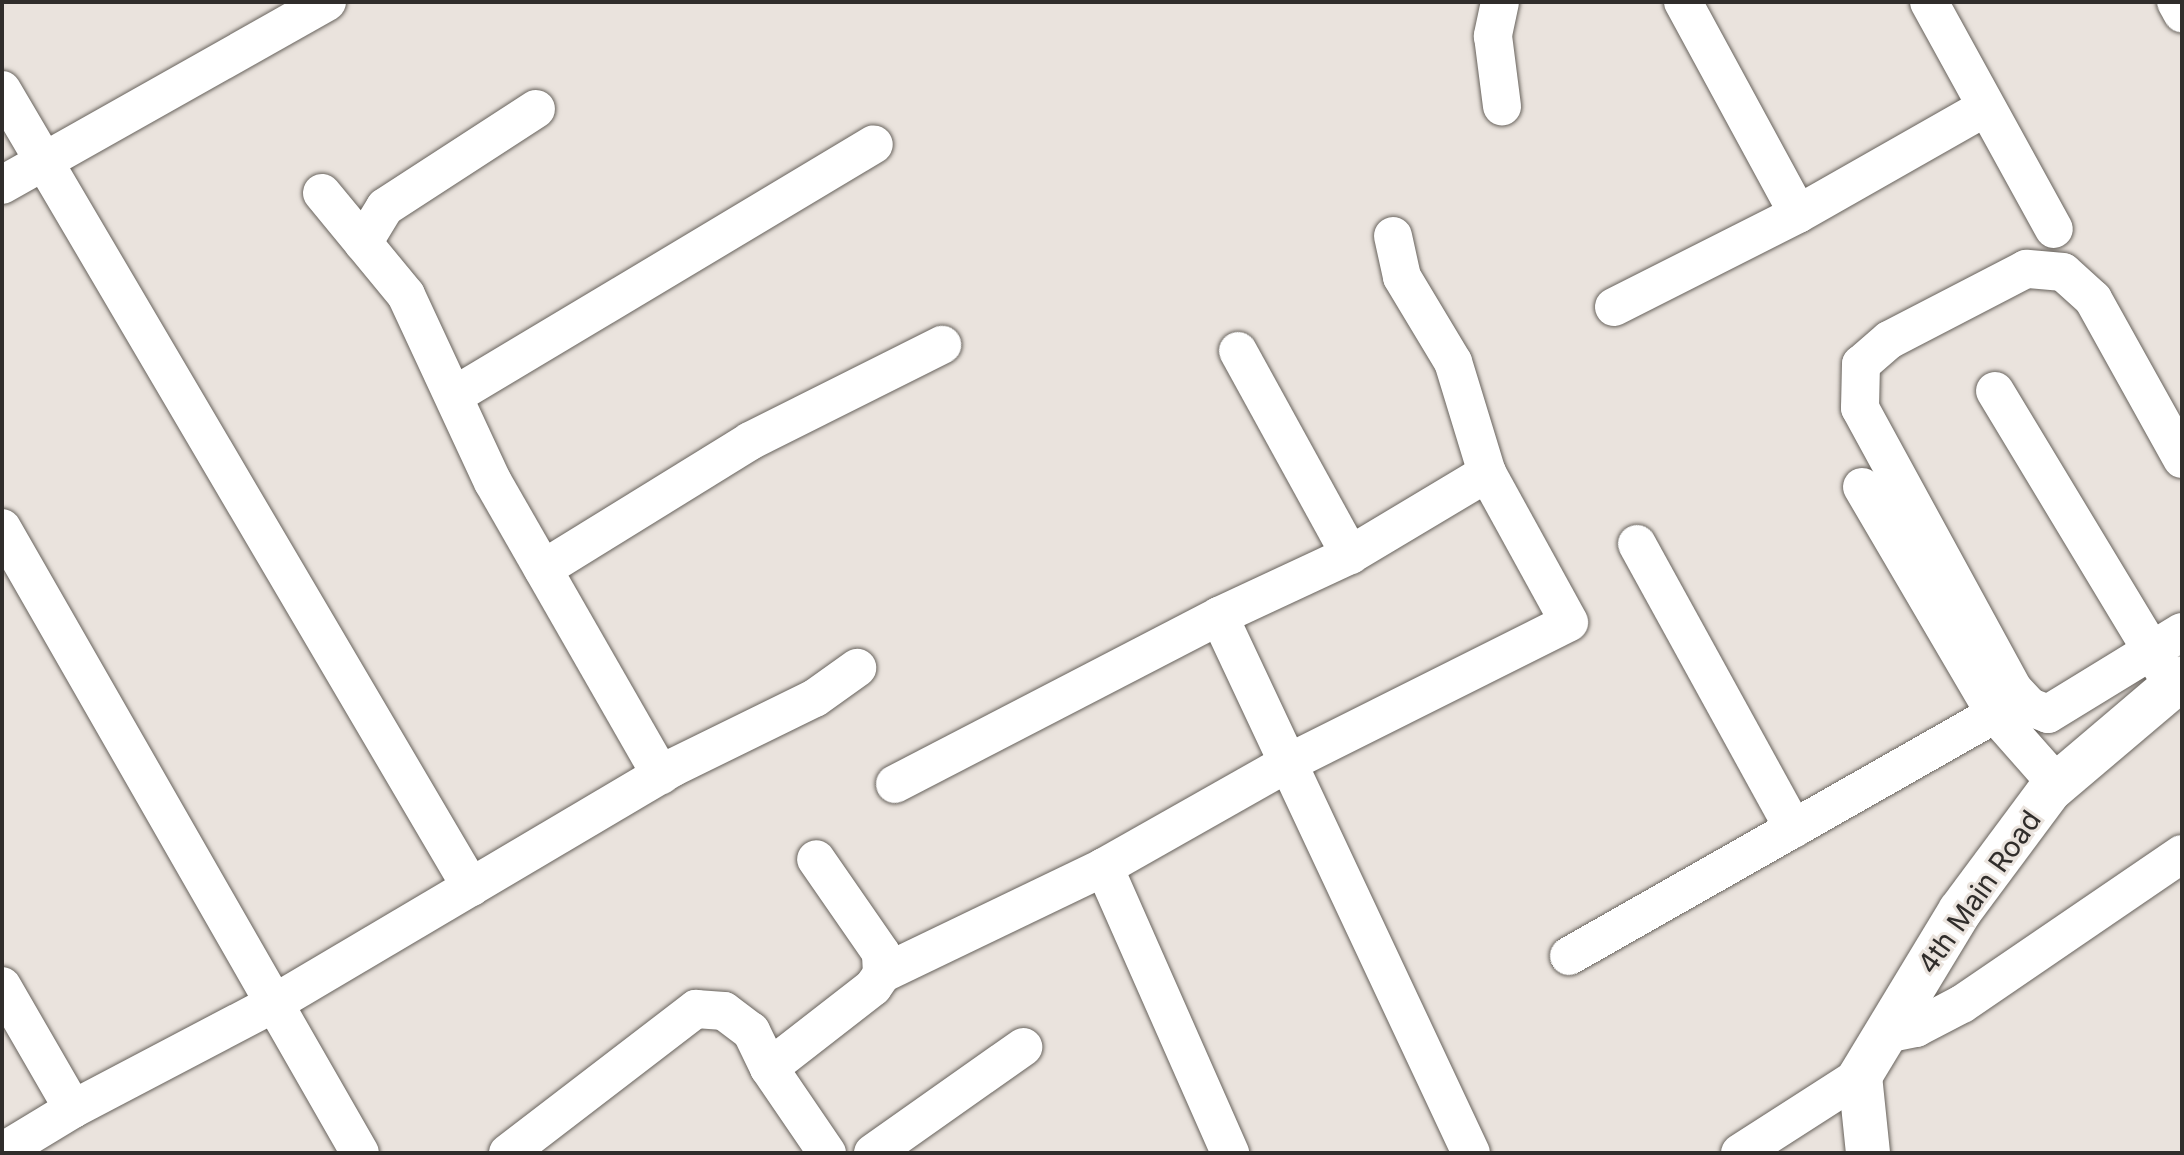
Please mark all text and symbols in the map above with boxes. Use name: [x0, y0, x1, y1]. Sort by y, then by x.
street label: 4th Main Road: [1910, 804, 2048, 980]

